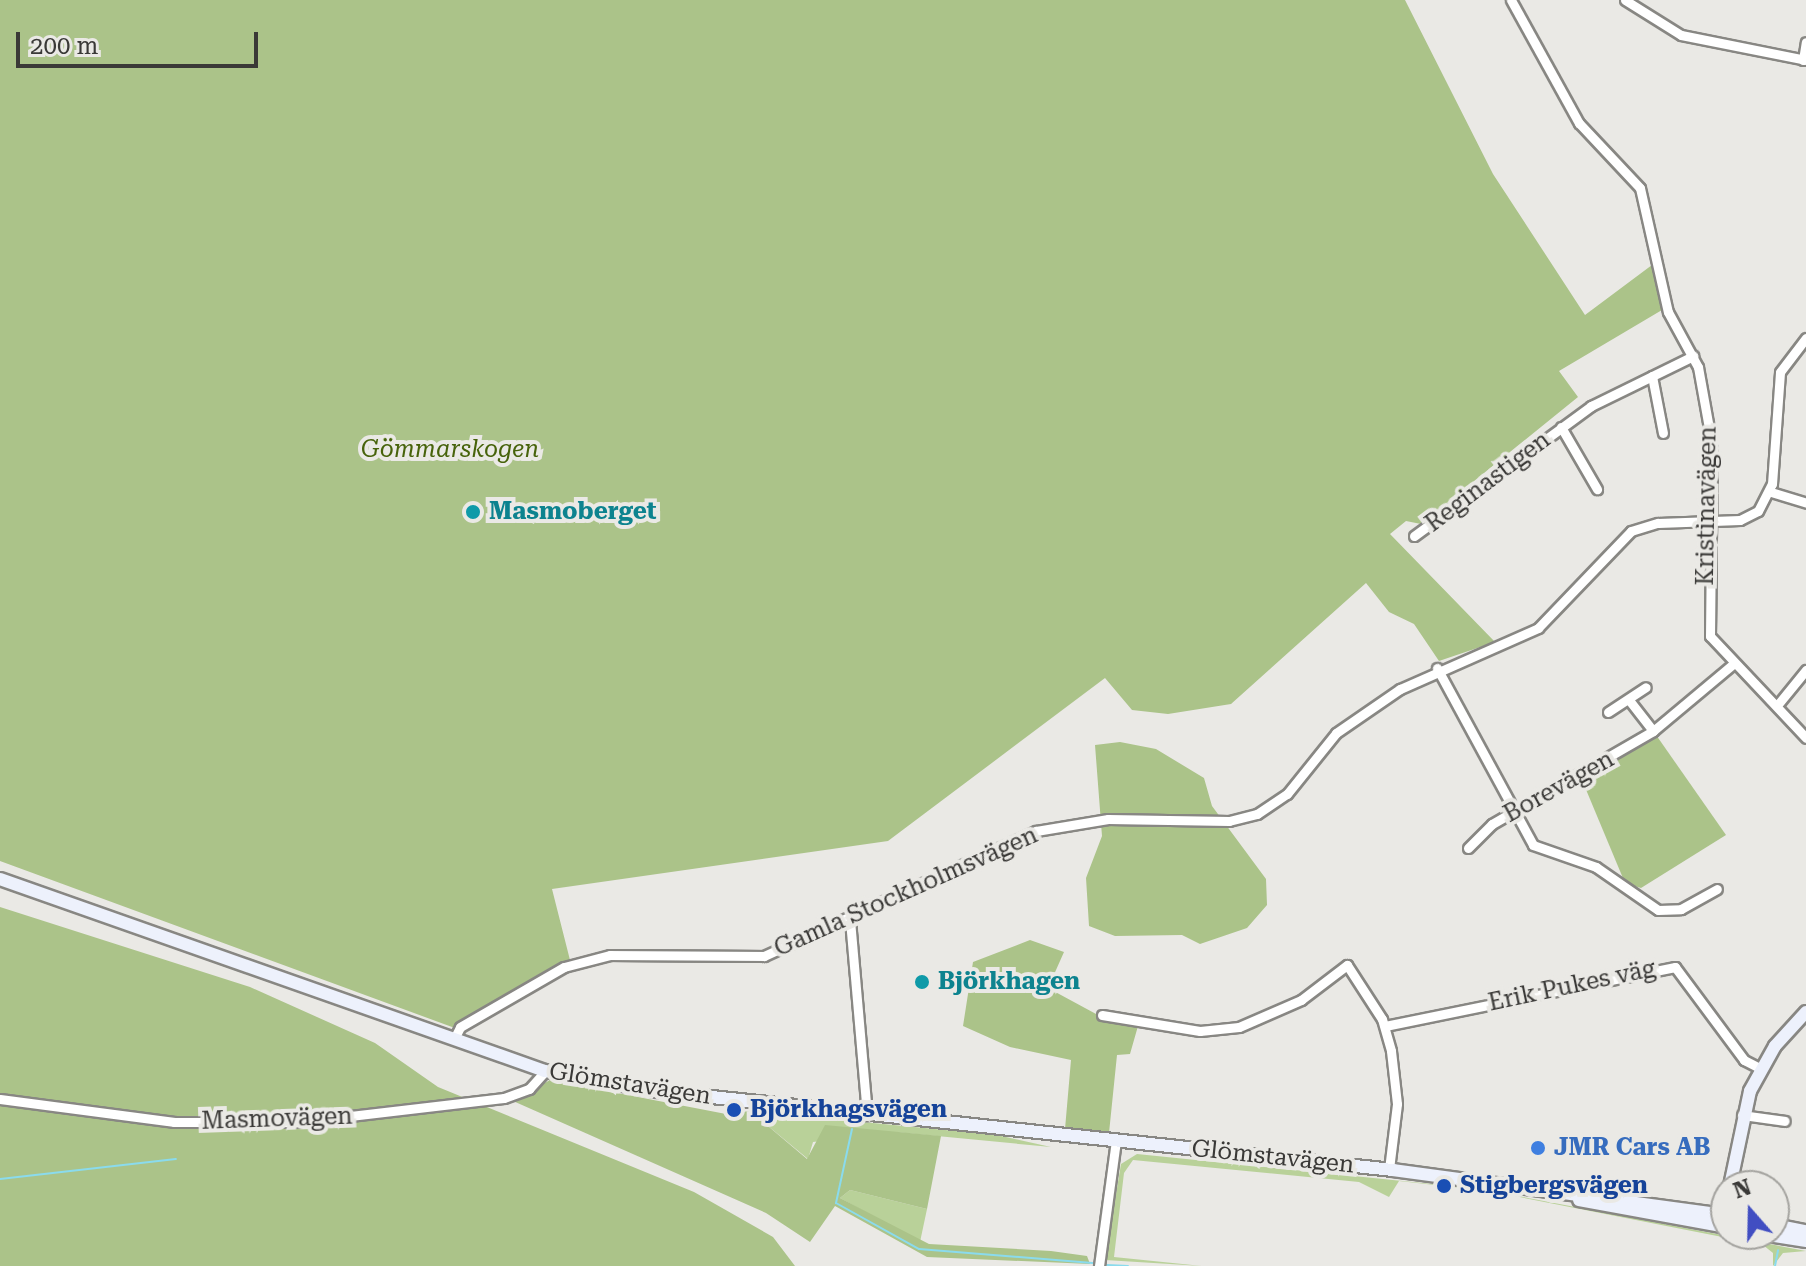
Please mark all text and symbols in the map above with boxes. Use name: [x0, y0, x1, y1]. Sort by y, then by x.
scale bar: [20, 16, 262, 66]
text: 200 m: [30, 32, 98, 60]
street label: Reginastigen: [1420, 426, 1556, 538]
street label: Kristinavägen: [1691, 426, 1723, 586]
park label: Gömmarskogen: [361, 436, 539, 464]
place label: Masmoberget: [489, 498, 657, 526]
marker: Masmoberget: [464, 503, 482, 521]
street label: Borevägen: [1499, 745, 1619, 829]
street label: Gamla Stockholmsvägen: [770, 821, 1042, 963]
street label: Erik Pukes väg: [1486, 954, 1658, 1018]
place label: Björkhagen: [938, 968, 1080, 996]
marker: Björkhagen: [913, 973, 931, 991]
street label: Glömstavägen: [547, 1057, 713, 1111]
place label: Björkhagsvägen: [750, 1096, 947, 1124]
marker: Björkhagsvägen: [725, 1101, 743, 1119]
street label: Masmovägen: [201, 1102, 353, 1136]
street label: Glömstavägen: [1190, 1134, 1356, 1180]
place label: JMR Cars AB: [1554, 1134, 1711, 1162]
marker: JMR Cars AB: [1529, 1139, 1547, 1157]
north arrow: [1710, 1170, 1790, 1250]
place label: Stigbergsvägen: [1460, 1172, 1648, 1200]
text: N: [1730, 1174, 1755, 1204]
marker: Stigbergsvägen: [1435, 1177, 1453, 1195]

